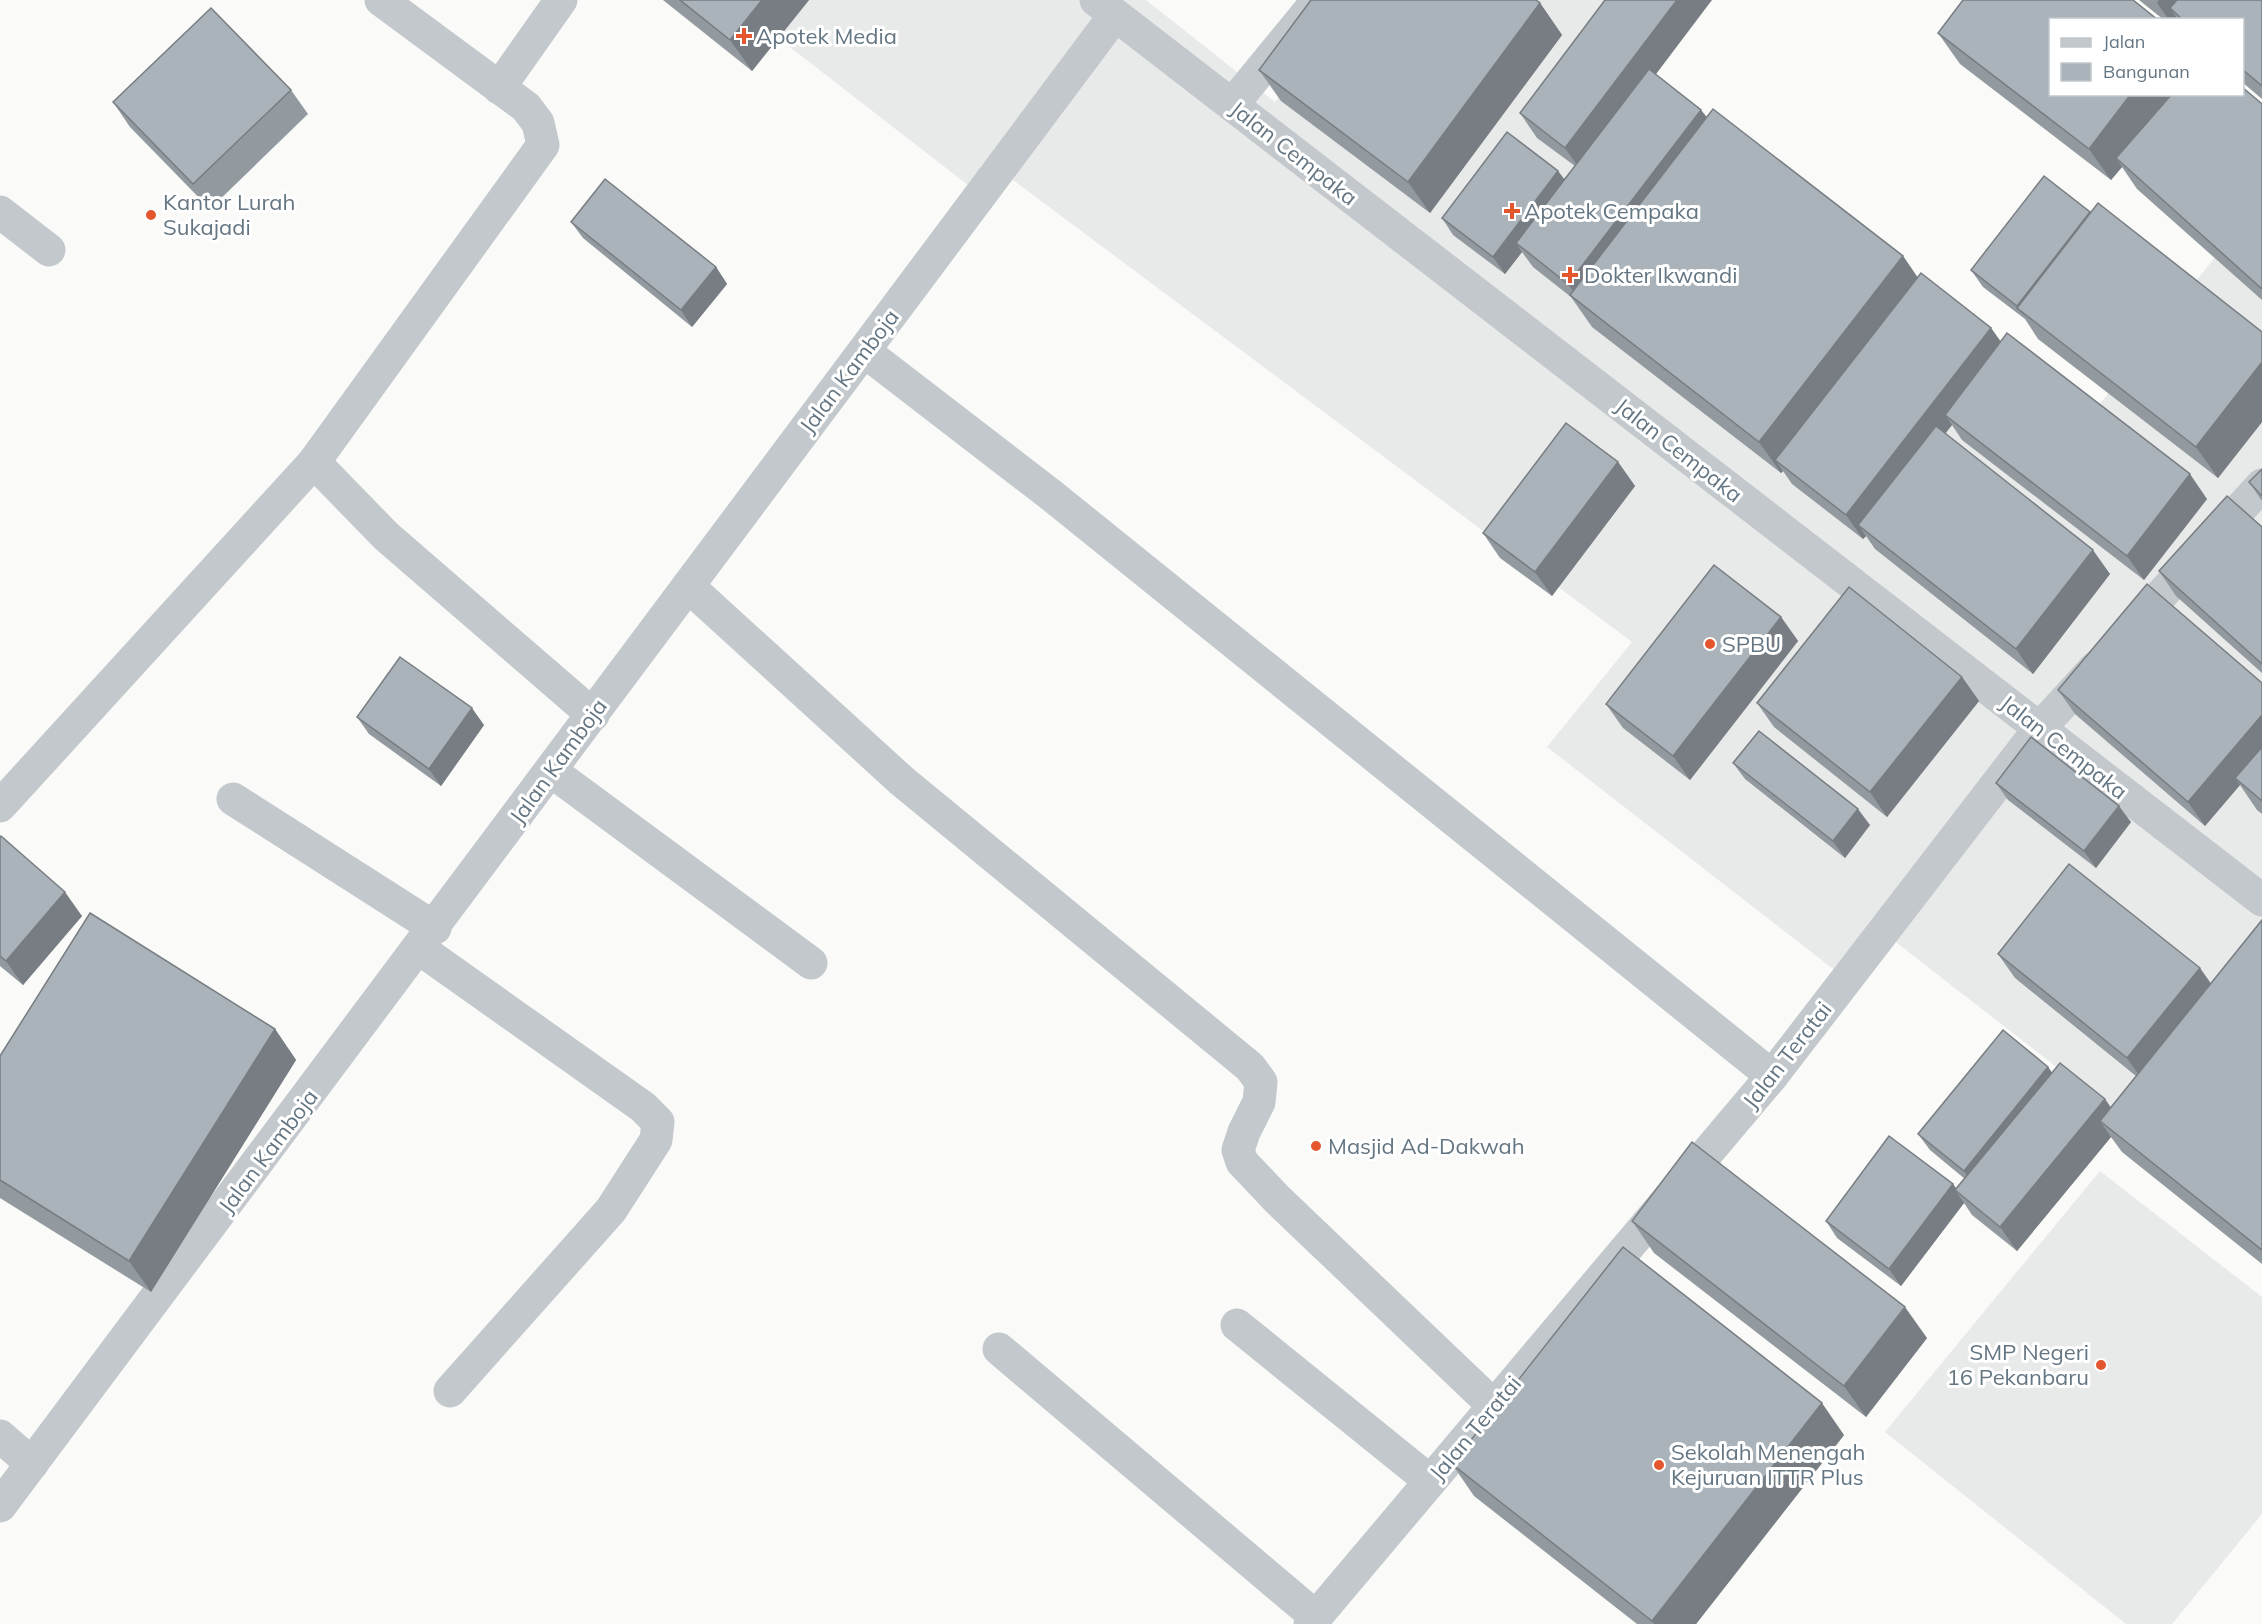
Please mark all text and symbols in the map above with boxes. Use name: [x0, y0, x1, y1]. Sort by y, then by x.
legend: [2049, 18, 2244, 96]
place label: Apotek Media: [756, 22, 897, 50]
marker: Apotek Media: [737, 29, 751, 43]
text: Jalan: [2103, 30, 2145, 53]
text: Bangunan: [2103, 60, 2190, 83]
street label: Jalan Cempaka: [1225, 95, 1363, 211]
place label: Kantor Lurah Sukajadi: [163, 188, 295, 241]
place label: Apotek Cempaka: [1524, 197, 1699, 225]
marker: Apotek Cempaka: [1505, 204, 1519, 218]
marker: Kantor Lurah Sukajadi: [144, 208, 158, 222]
place label: Dokter Ikwandi: [1584, 261, 1737, 289]
marker: Dokter Ikwandi: [1561, 266, 1579, 284]
street label: Jalan Kamboja: [793, 303, 905, 439]
street label: Jalan Cempaka: [1610, 392, 1748, 508]
place label: SPBU: [1722, 630, 1781, 658]
marker: SPBU: [1703, 637, 1717, 651]
street label: Jalan Cempaka: [1995, 689, 2133, 805]
street label: Jalan Kamboja: [503, 693, 613, 829]
street label: Jalan Teratai: [1736, 996, 1838, 1114]
street label: Jalan Kamboja: [212, 1083, 324, 1219]
place label: Masjid Ad-Dakwah: [1328, 1132, 1525, 1160]
marker: Masjid Ad-Dakwah: [1309, 1139, 1323, 1153]
place label: SMP Negeri 16 Pekanbaru: [1947, 1338, 2089, 1391]
marker: SMP Negeri 16 Pekanbaru: [2094, 1358, 2108, 1372]
street label: Jalan Teratai: [1423, 1370, 1527, 1486]
place label: Sekolah Menengah Kejuruan ITTR Plus: [1671, 1438, 1865, 1491]
marker: Sekolah Menengah Kejuruan ITTR Plus: [1652, 1458, 1666, 1472]

